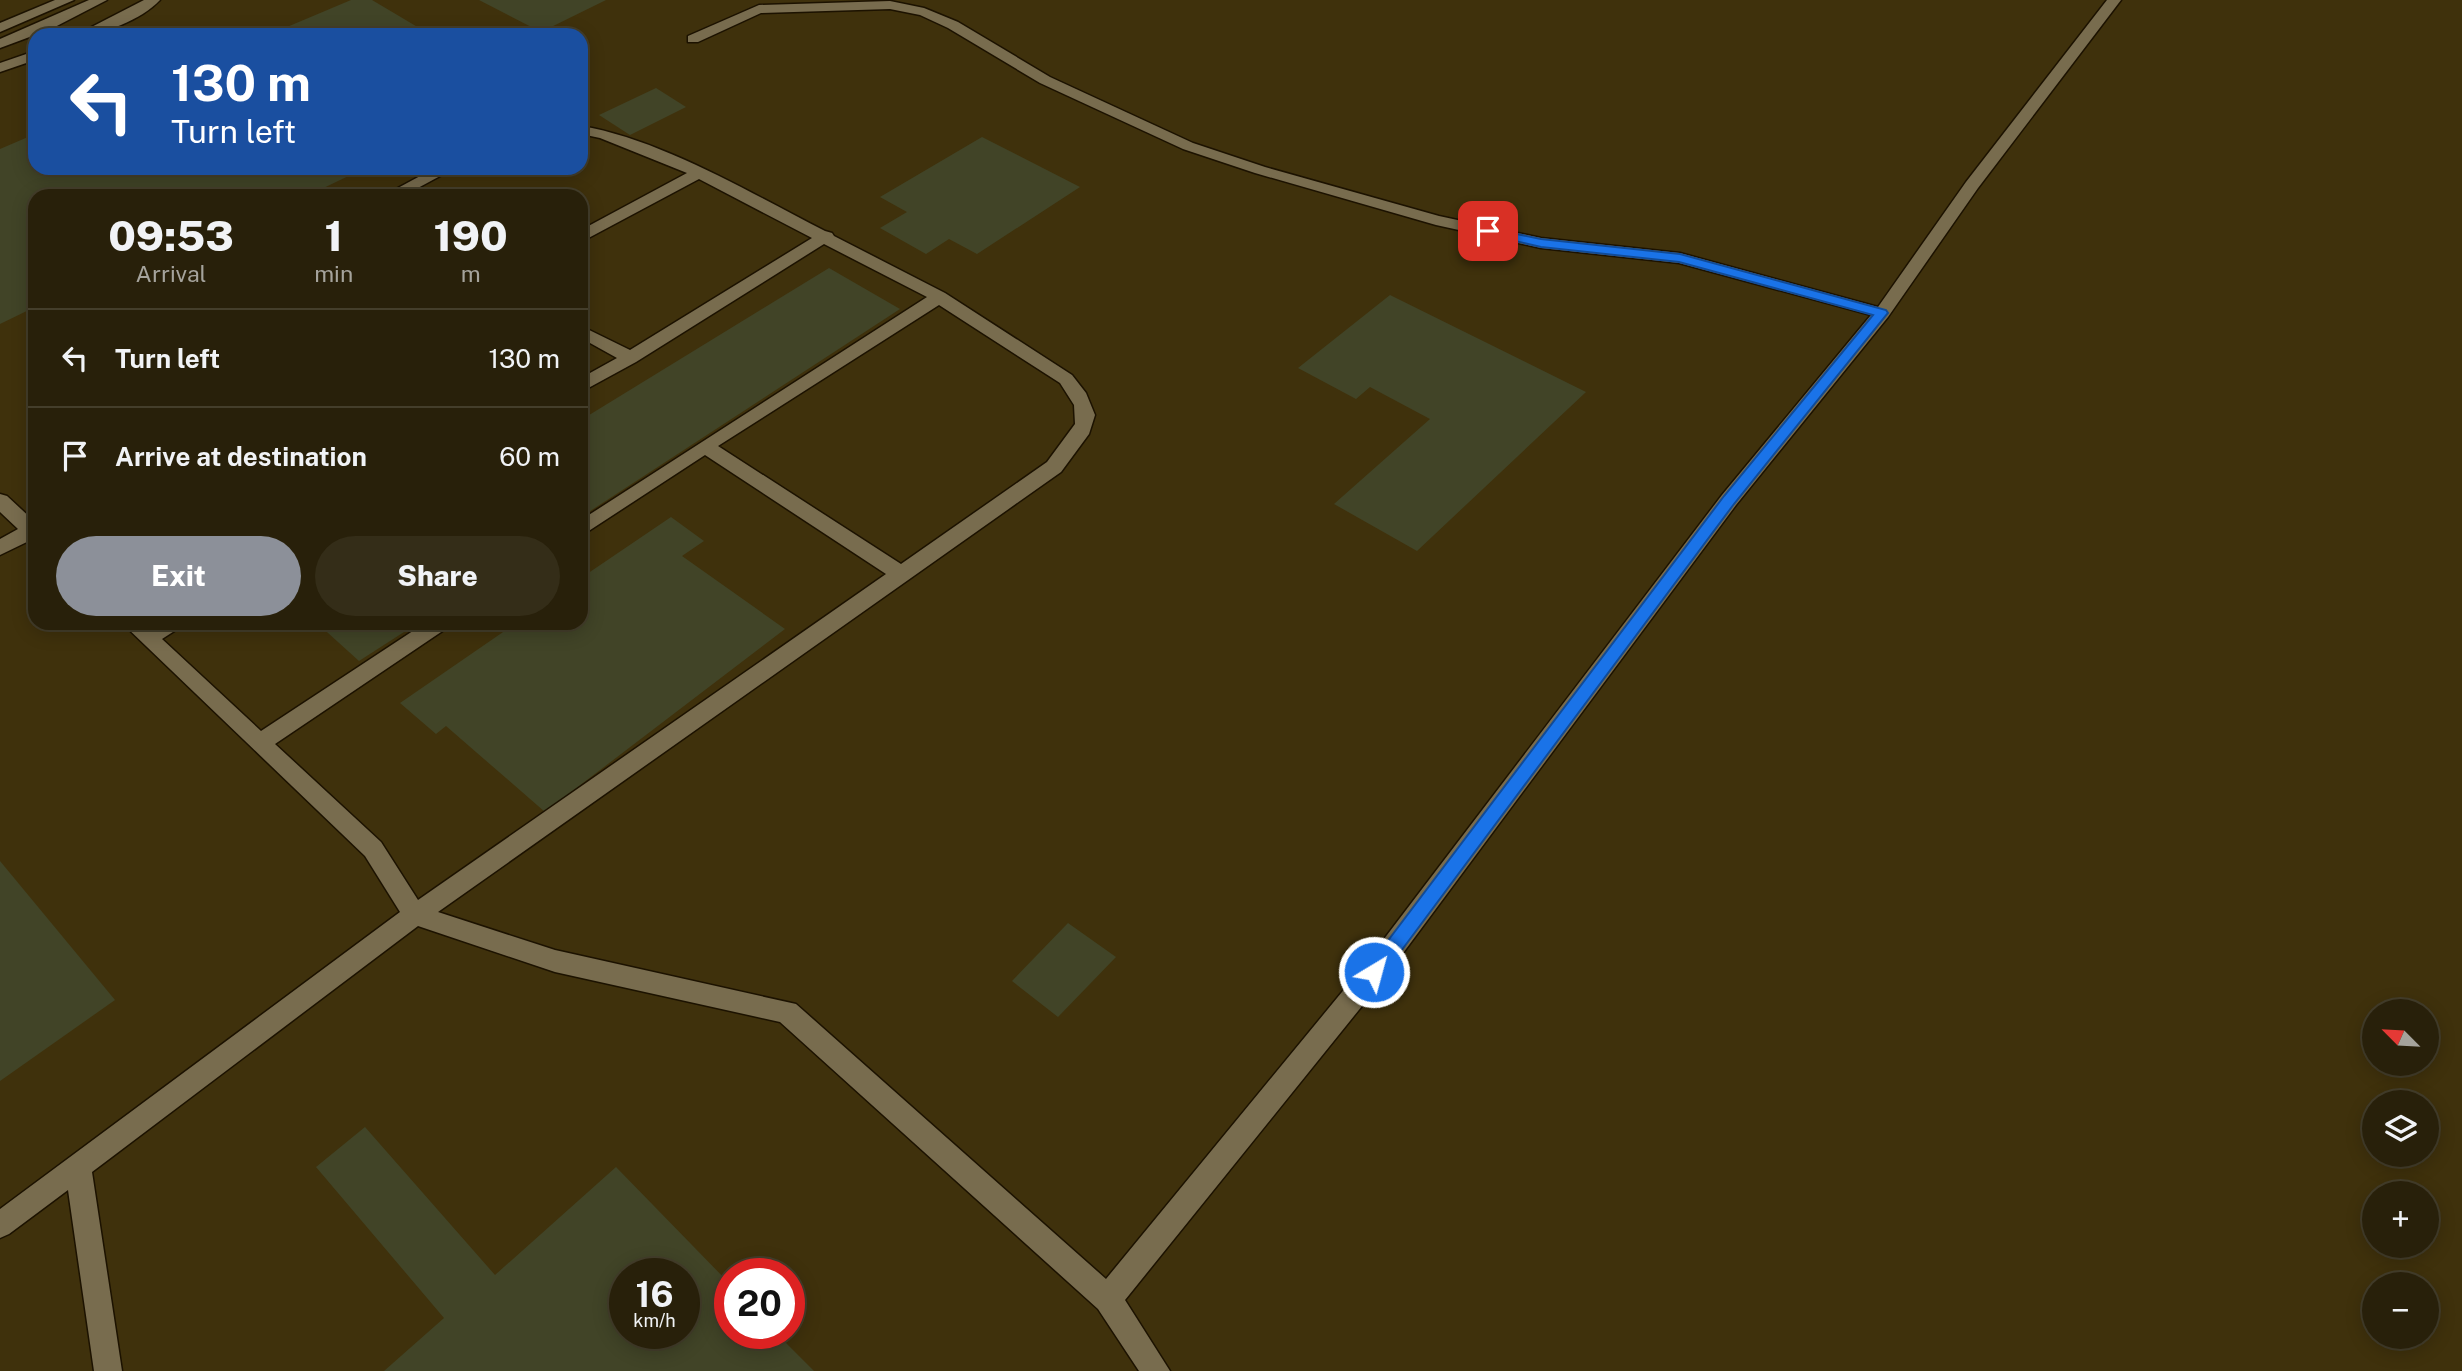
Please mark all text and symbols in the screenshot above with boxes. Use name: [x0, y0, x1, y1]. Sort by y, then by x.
text: 130 m: [171, 54, 311, 112]
icon: left: [56, 56, 147, 147]
text: Turn left: [171, 113, 296, 150]
pin: [1458, 201, 1518, 261]
text: 09:53: [108, 211, 234, 260]
text: 1: [324, 211, 343, 260]
text: 190: [433, 211, 508, 260]
icon: arrive: [1469, 212, 1507, 250]
text: Arrival: [136, 260, 207, 287]
text: min: [314, 260, 353, 287]
text: m: [461, 260, 481, 287]
icon: left: [56, 339, 94, 377]
text: Turn left: [115, 343, 220, 374]
text: 130 m: [488, 343, 560, 374]
icon: arrive: [56, 437, 94, 475]
text: Arrive at destination: [115, 441, 367, 472]
text: 60 m: [499, 441, 560, 472]
button: Exit: [56, 536, 301, 616]
button: Share: [315, 536, 560, 616]
position arrow: [1337, 935, 1411, 1009]
north arrow: [2362, 999, 2440, 1076]
map controls: [2362, 999, 2439, 1349]
button: layers: [2362, 1090, 2439, 1167]
button: +: [2362, 1181, 2439, 1258]
speed limit sign: 20: [714, 1258, 805, 1349]
button: −: [2362, 1272, 2439, 1349]
text: 16: [635, 1274, 674, 1315]
text: km/h: [633, 1310, 676, 1331]

